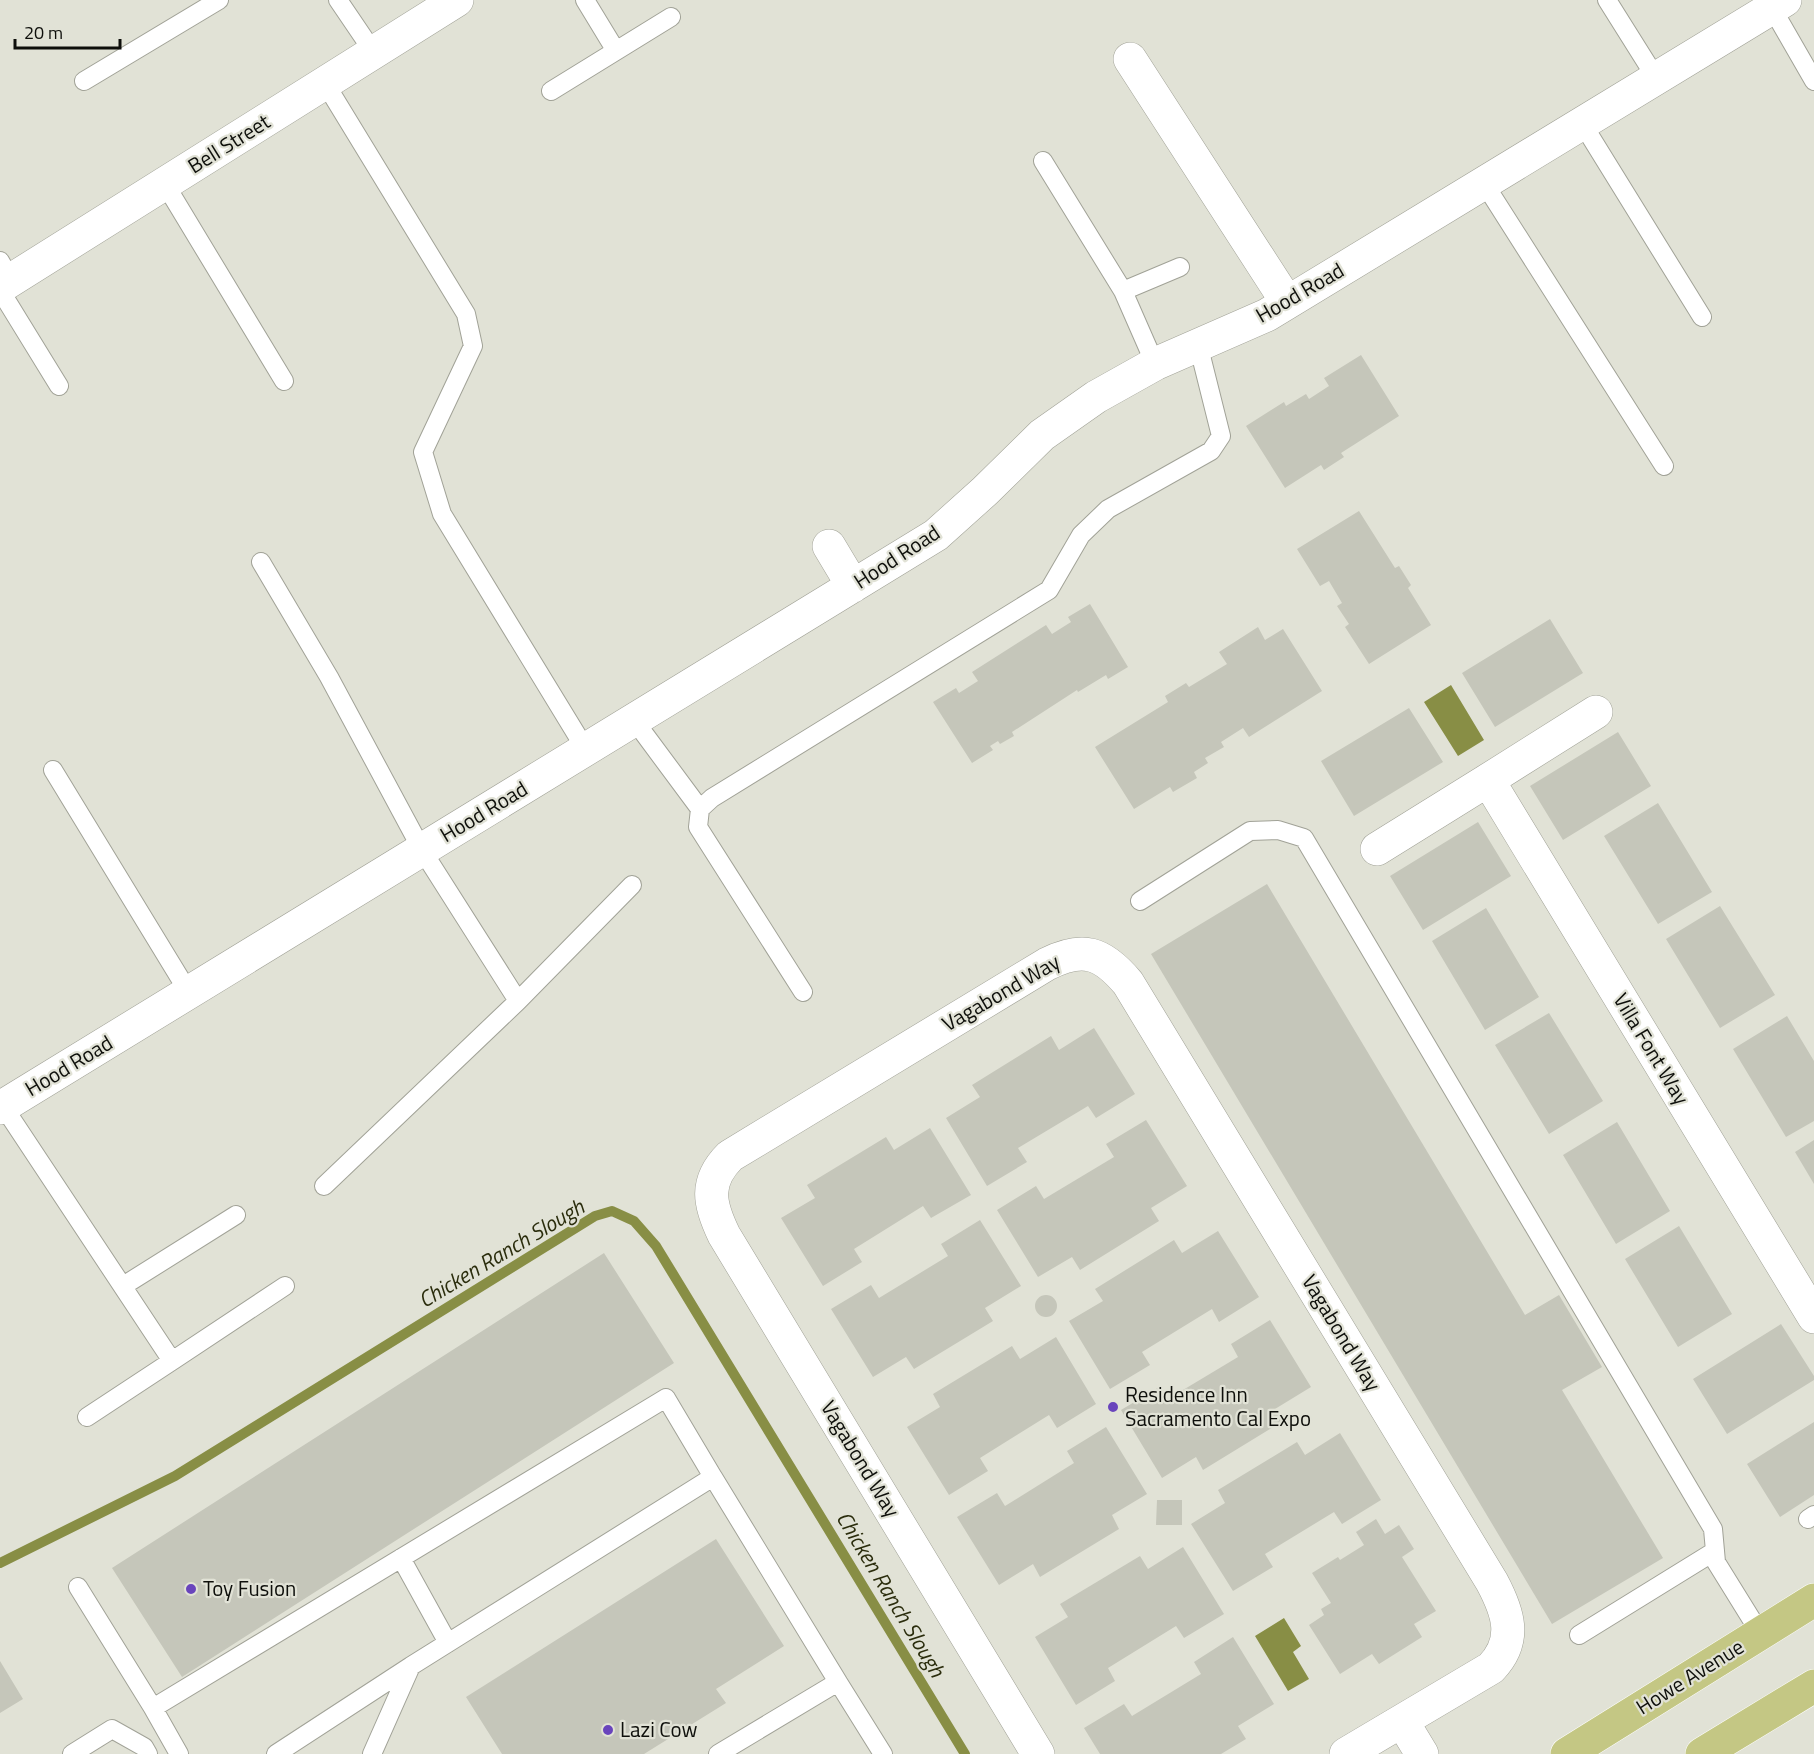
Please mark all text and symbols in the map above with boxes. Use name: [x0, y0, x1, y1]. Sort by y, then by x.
scale bar: [15, 12, 120, 50]
text: 20 m: [24, 19, 63, 46]
street label: Bell Street: [181, 105, 276, 181]
street label: Hood Road: [1249, 254, 1350, 330]
street label: Hood Road: [847, 516, 946, 596]
street label: Hood Road: [433, 772, 533, 850]
street label: Vagabond Way: [936, 945, 1065, 1039]
street label: Villa Font Way: [1606, 986, 1698, 1111]
street label: Hood Road: [18, 1026, 118, 1104]
water label: Chicken Ranch Slough: [411, 1189, 592, 1316]
street label: Vagabond Way: [1294, 1268, 1389, 1397]
place label: Residence Inn Sacramento Cal Expo: [1125, 1378, 1311, 1434]
street label: Vagabond Way: [813, 1394, 908, 1523]
marker: Residence Inn Sacramento Cal Expo: [1106, 1400, 1120, 1414]
water label: Chicken Ranch Slough: [828, 1504, 955, 1685]
place label: Toy Fusion: [203, 1572, 296, 1604]
marker: Toy Fusion: [184, 1582, 198, 1596]
street label: Howe Avenue: [1629, 1630, 1750, 1722]
place label: Lazi Cow: [620, 1713, 698, 1745]
marker: Lazi Cow: [601, 1723, 615, 1737]

